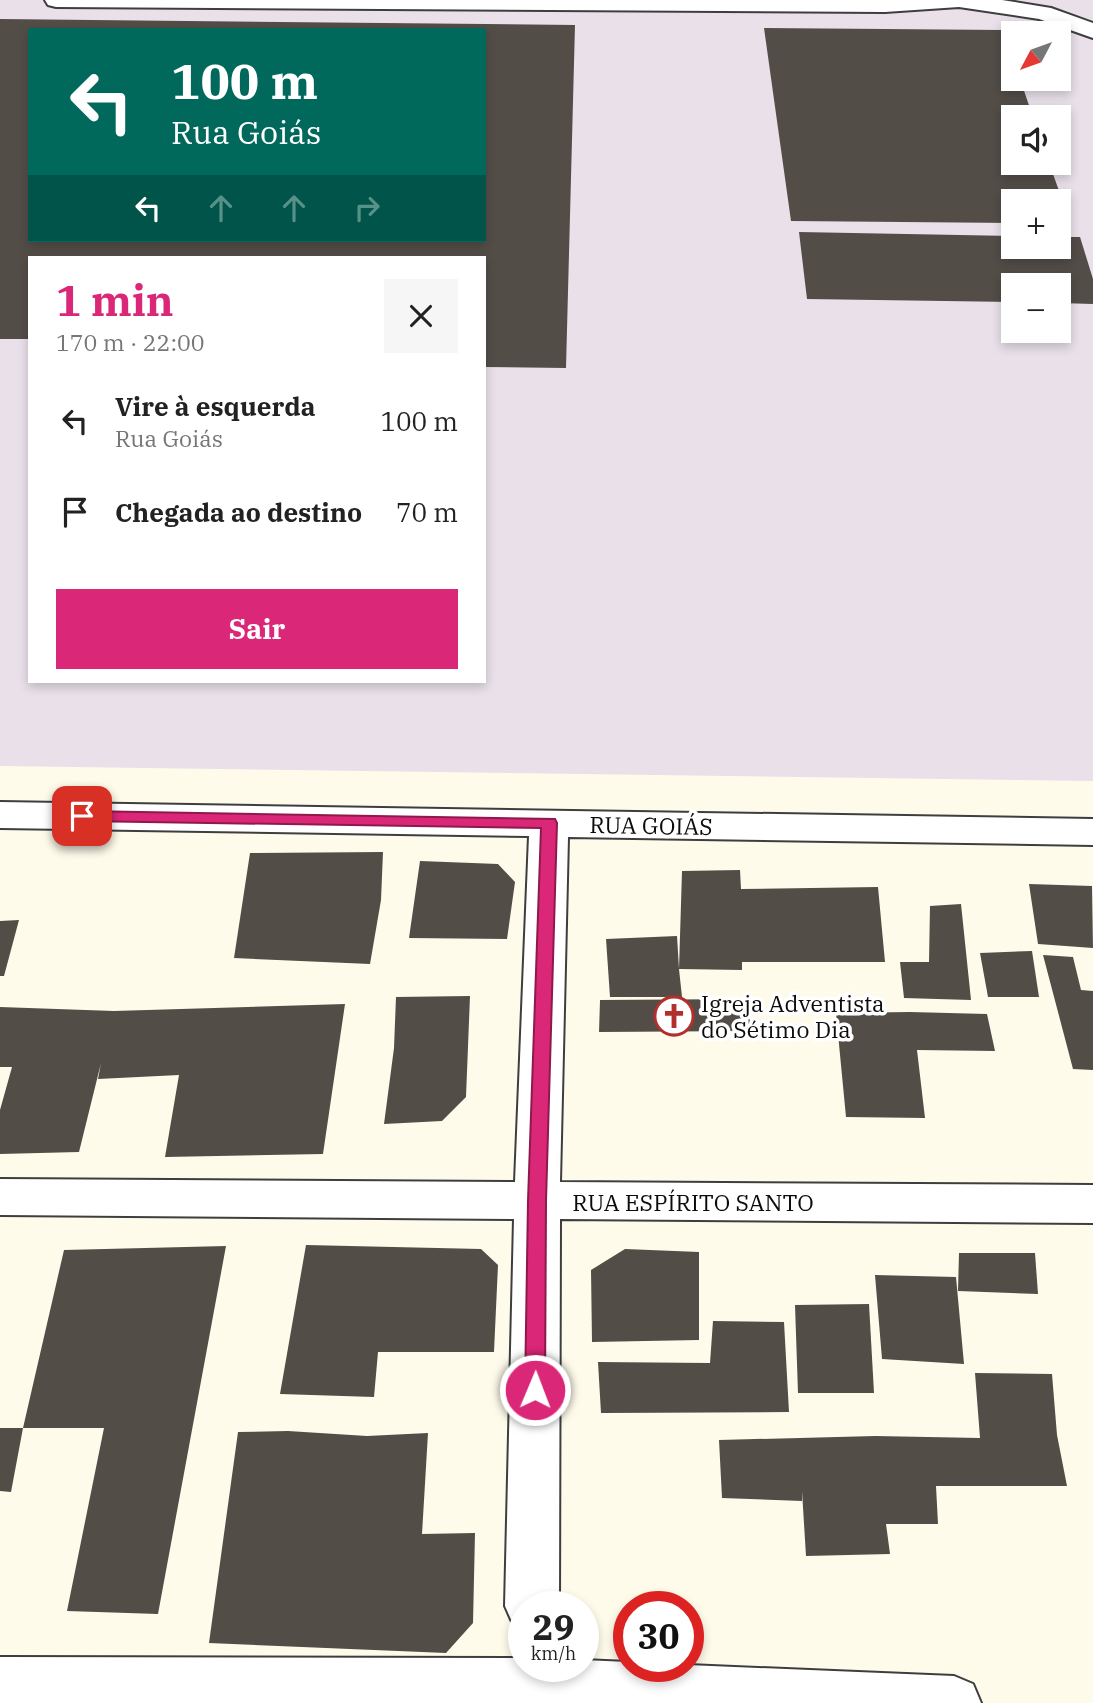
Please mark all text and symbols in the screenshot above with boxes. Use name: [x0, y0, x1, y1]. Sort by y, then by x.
north arrow: [1001, 21, 1071, 91]
map controls: [1001, 21, 1071, 343]
text: 100 m: [171, 49, 318, 112]
icon: left: [56, 56, 147, 147]
button: sound: [1001, 105, 1071, 175]
text: Rua Goiás: [171, 111, 321, 153]
icon: left: [129, 189, 167, 227]
icon: ahead: [202, 189, 240, 227]
icon: ahead: [275, 189, 313, 227]
icon: right: [348, 189, 386, 227]
button: +: [1001, 189, 1071, 259]
text: 1 min: [56, 273, 174, 328]
button: −: [1001, 273, 1071, 343]
button: close: [384, 279, 458, 353]
text: 170 m · 22:00: [56, 327, 205, 357]
text: Vire à esquerda: [115, 389, 316, 423]
icon: left: [56, 402, 94, 440]
text: 100 m: [380, 404, 458, 438]
text: Rua Goiás: [115, 423, 223, 453]
icon: arrive: [56, 493, 94, 531]
text: Chegada ao destino: [115, 495, 362, 529]
text: 70 m: [396, 495, 458, 529]
button: Sair: [56, 589, 458, 669]
pin: [52, 786, 112, 846]
icon: arrive: [63, 797, 101, 835]
street label: RUA GOIÁS: [589, 809, 713, 841]
place label: Igreja Adventista do Sétimo Dia: [701, 988, 885, 1044]
church icon: Igreja Adventista do Sétimo Dia: [653, 995, 695, 1037]
street label: RUA ESPÍRITO SANTO: [572, 1187, 814, 1217]
position arrow: [498, 1353, 572, 1427]
speed limit sign: 30: [613, 1591, 704, 1682]
text: 29: [532, 1604, 575, 1650]
text: km/h: [531, 1642, 576, 1665]

